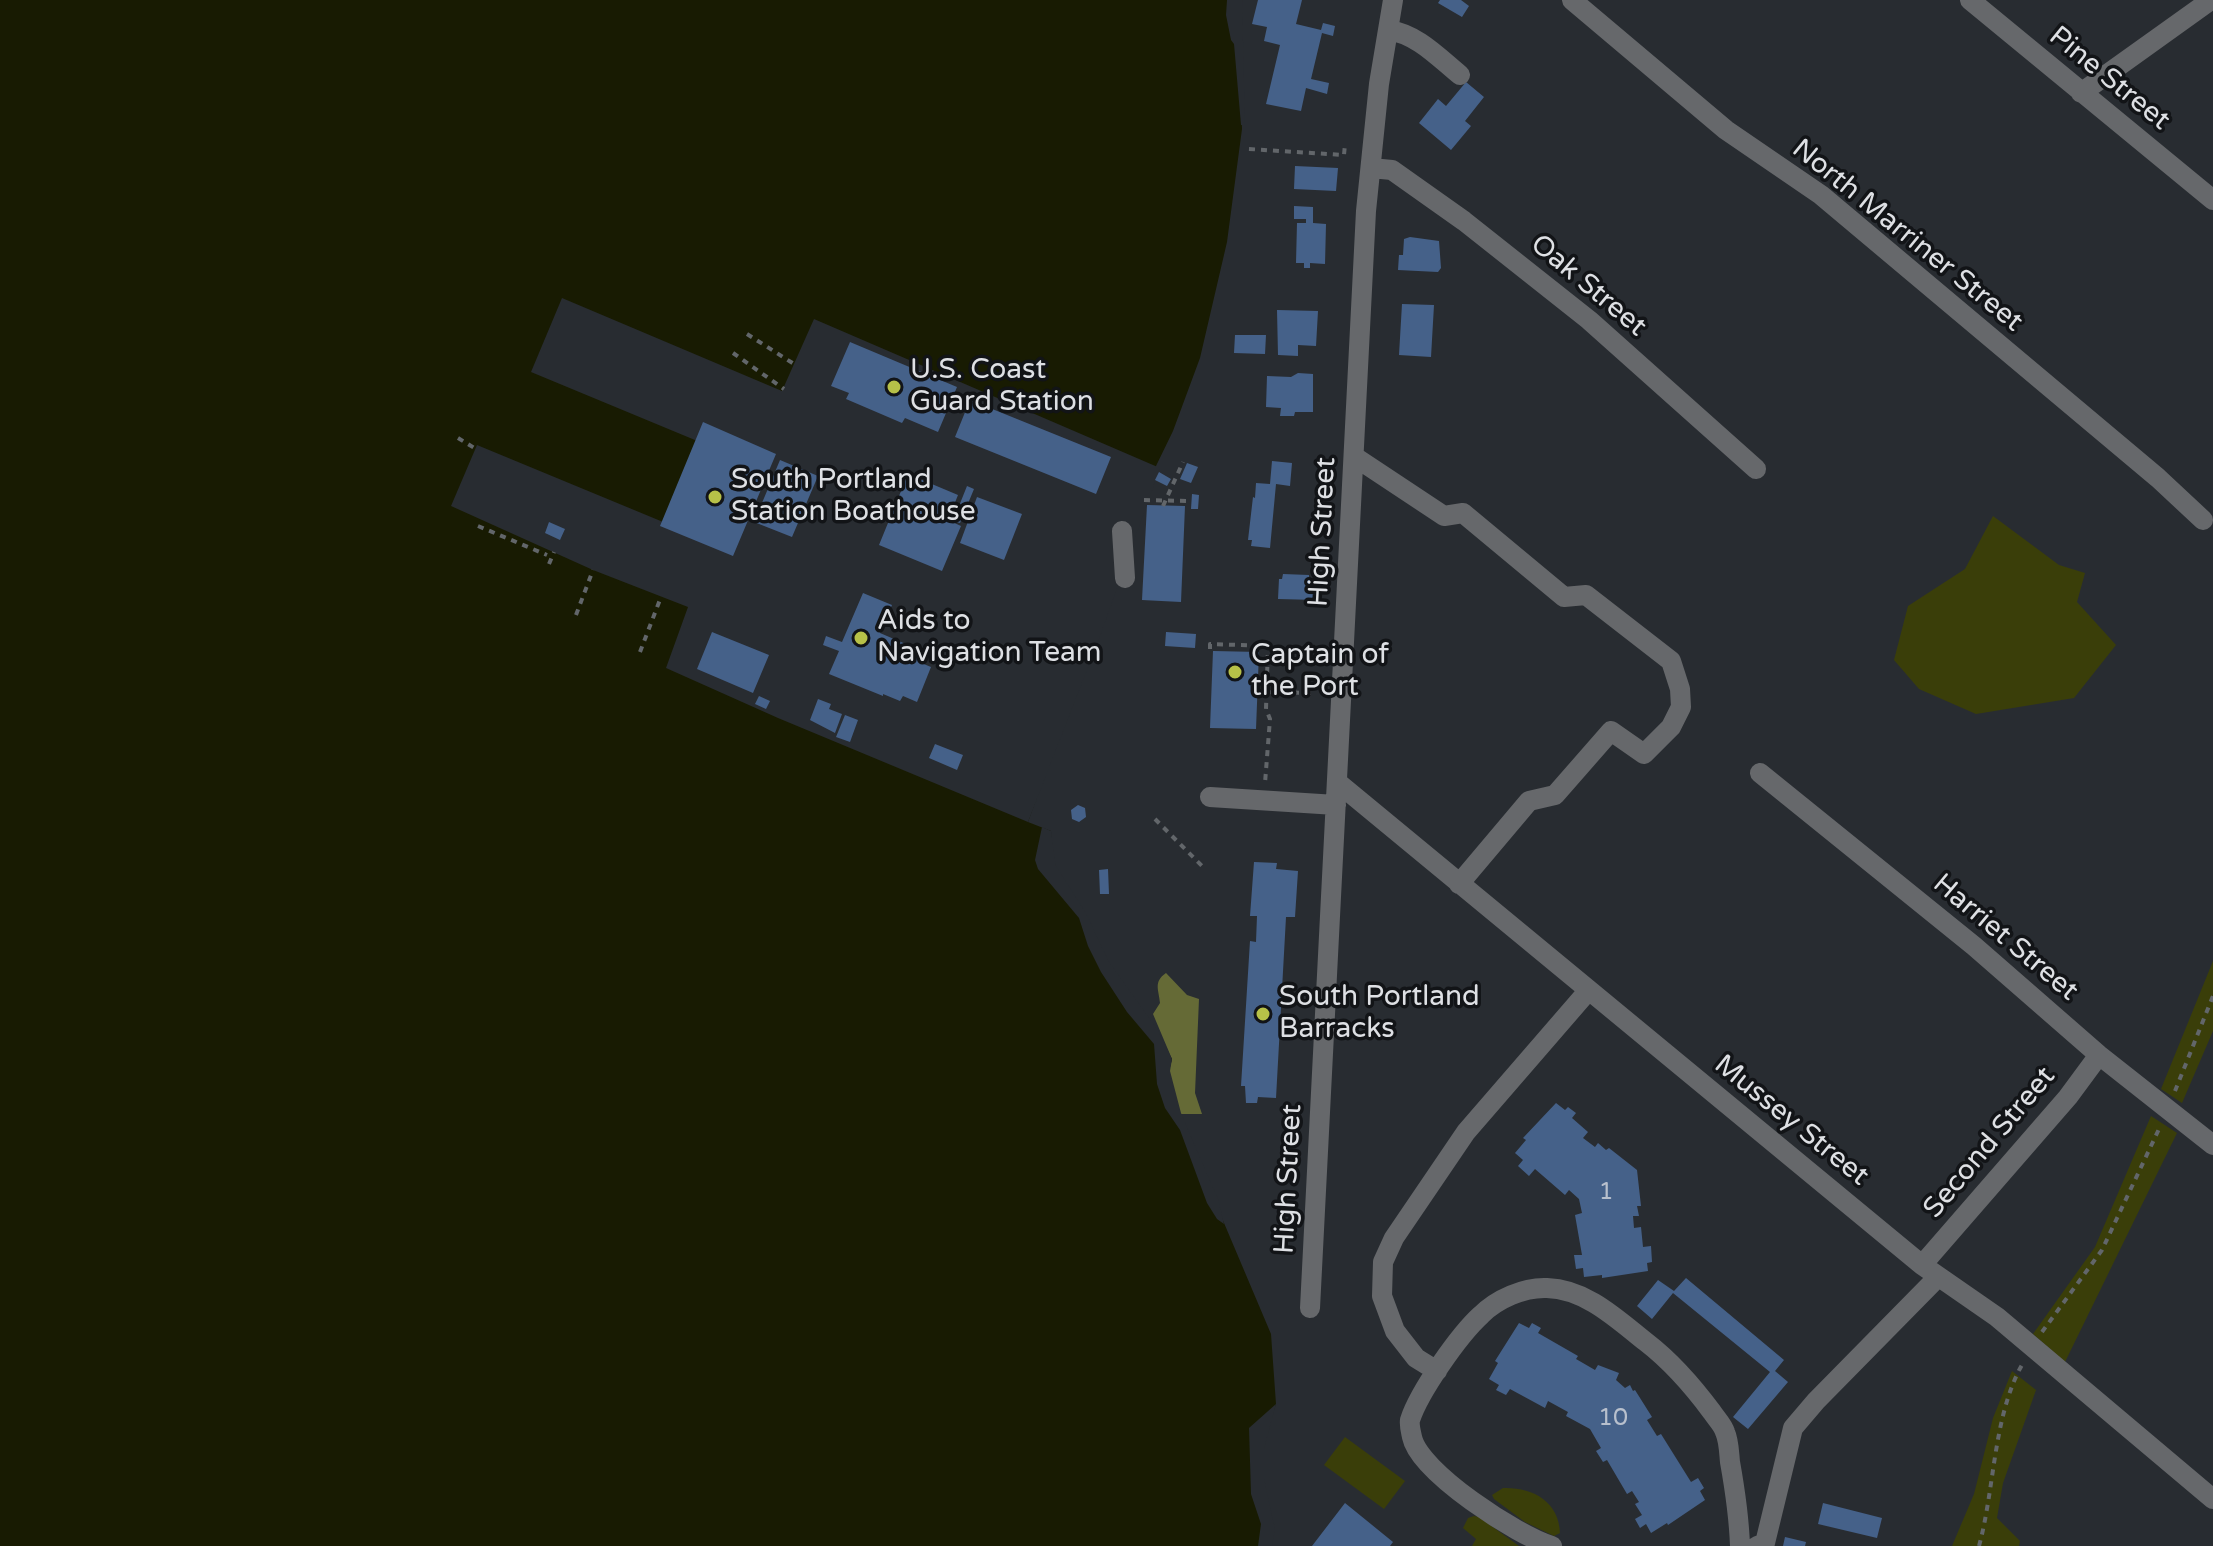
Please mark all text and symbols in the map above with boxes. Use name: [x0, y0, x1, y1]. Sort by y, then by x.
street label: Pine Street: [2042, 20, 2176, 138]
street label: North Marriner Street: [1785, 133, 2029, 339]
street label: Oak Street: [1523, 228, 1653, 344]
place label: U.S. Coast Guard Station: [910, 354, 1094, 420]
marker: U.S. Coast Guard Station: [885, 378, 903, 396]
street label: High Street: [1302, 456, 1344, 608]
place label: South Portland Station Boathouse: [731, 464, 976, 530]
marker: South Portland Station Boathouse: [706, 488, 724, 506]
place label: Aids to Navigation Team: [877, 605, 1101, 671]
marker: Aids to Navigation Team: [852, 629, 870, 647]
place label: Captain of the Port: [1251, 639, 1389, 705]
marker: Captain of the Port: [1226, 663, 1244, 681]
street label: Harriet Street: [1926, 868, 2084, 1008]
place label: South Portland Barracks: [1279, 981, 1480, 1047]
marker: South Portland Barracks: [1254, 1005, 1272, 1023]
street label: Mussey Street: [1707, 1049, 1875, 1193]
street label: Second Street: [1917, 1061, 2063, 1225]
street label: High Street: [1268, 1103, 1310, 1255]
house number: 1: [1598, 1179, 1614, 1207]
house number: 10: [1598, 1405, 1628, 1433]

